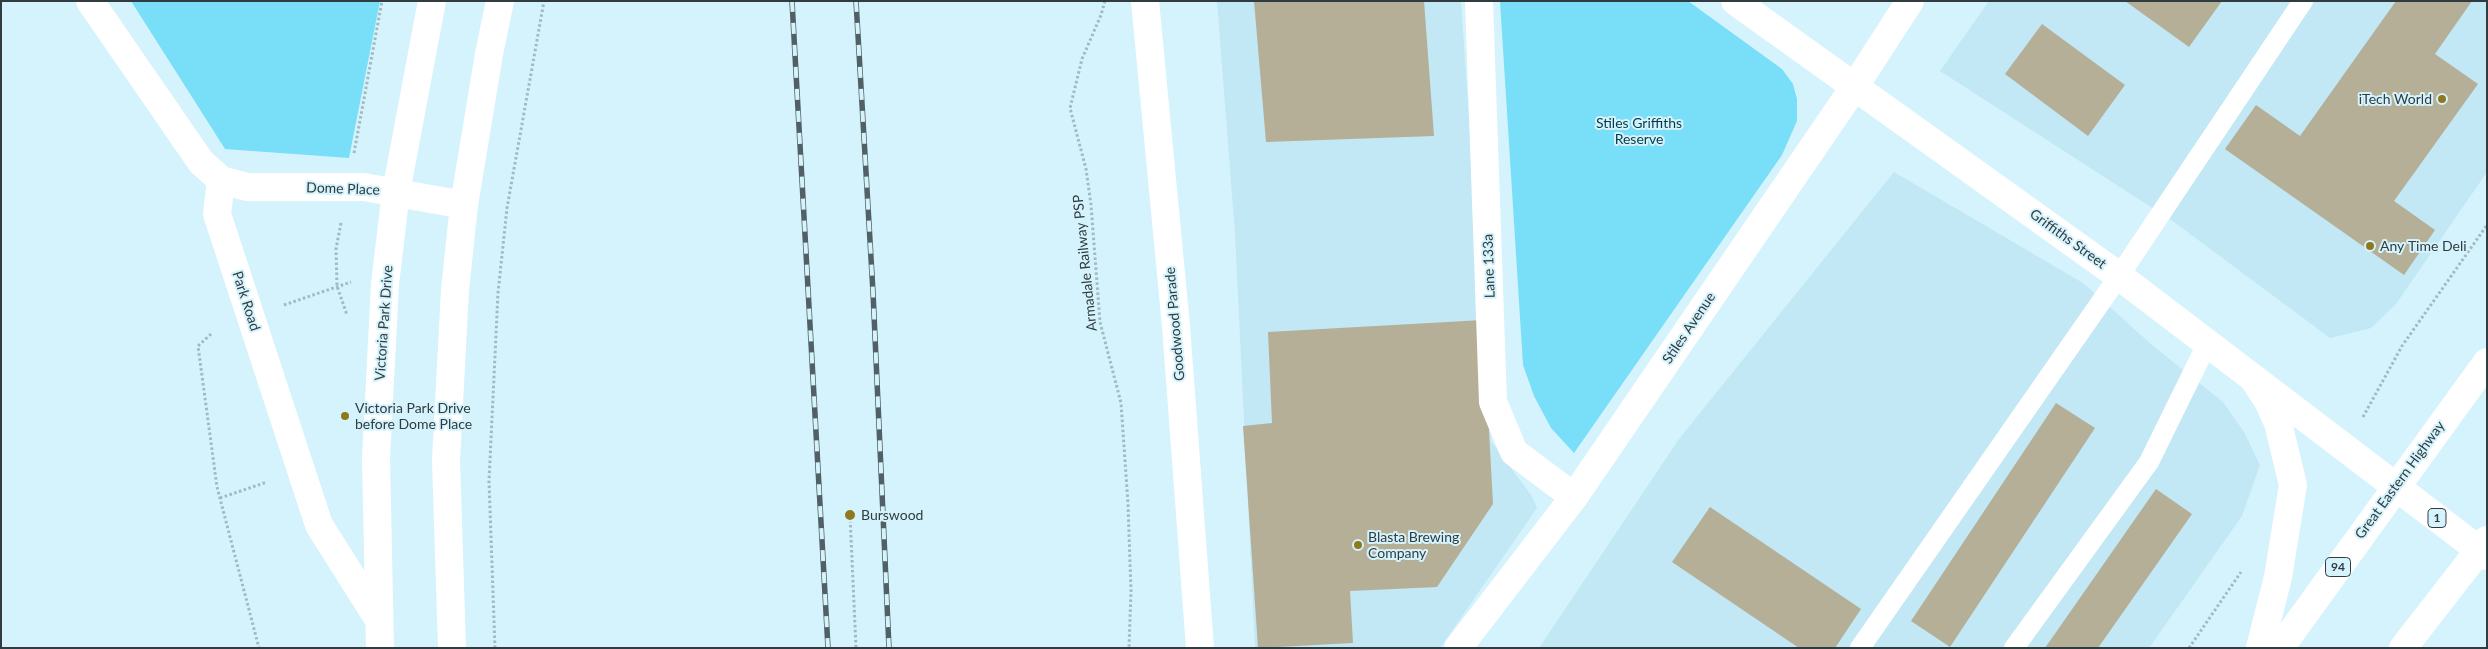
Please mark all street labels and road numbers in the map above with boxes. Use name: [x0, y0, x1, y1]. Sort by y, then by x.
street label: Dome Place: [306, 179, 380, 199]
street label: Armadale Railway PSP: [1069, 194, 1101, 332]
street label: Griffiths Street: [2027, 206, 2109, 272]
street label: Lane 133a: [1479, 234, 1499, 298]
street label: Victoria Park Drive: [372, 265, 396, 381]
street label: Goodwood Parade: [1162, 266, 1188, 382]
street label: Park Road: [228, 269, 264, 333]
street label: Stiles Avenue: [1659, 289, 1719, 367]
street label: Great Eastern Highway: [2352, 418, 2448, 542]
road number: 1: [2428, 508, 2446, 528]
road number: 94: [2326, 558, 2350, 576]

